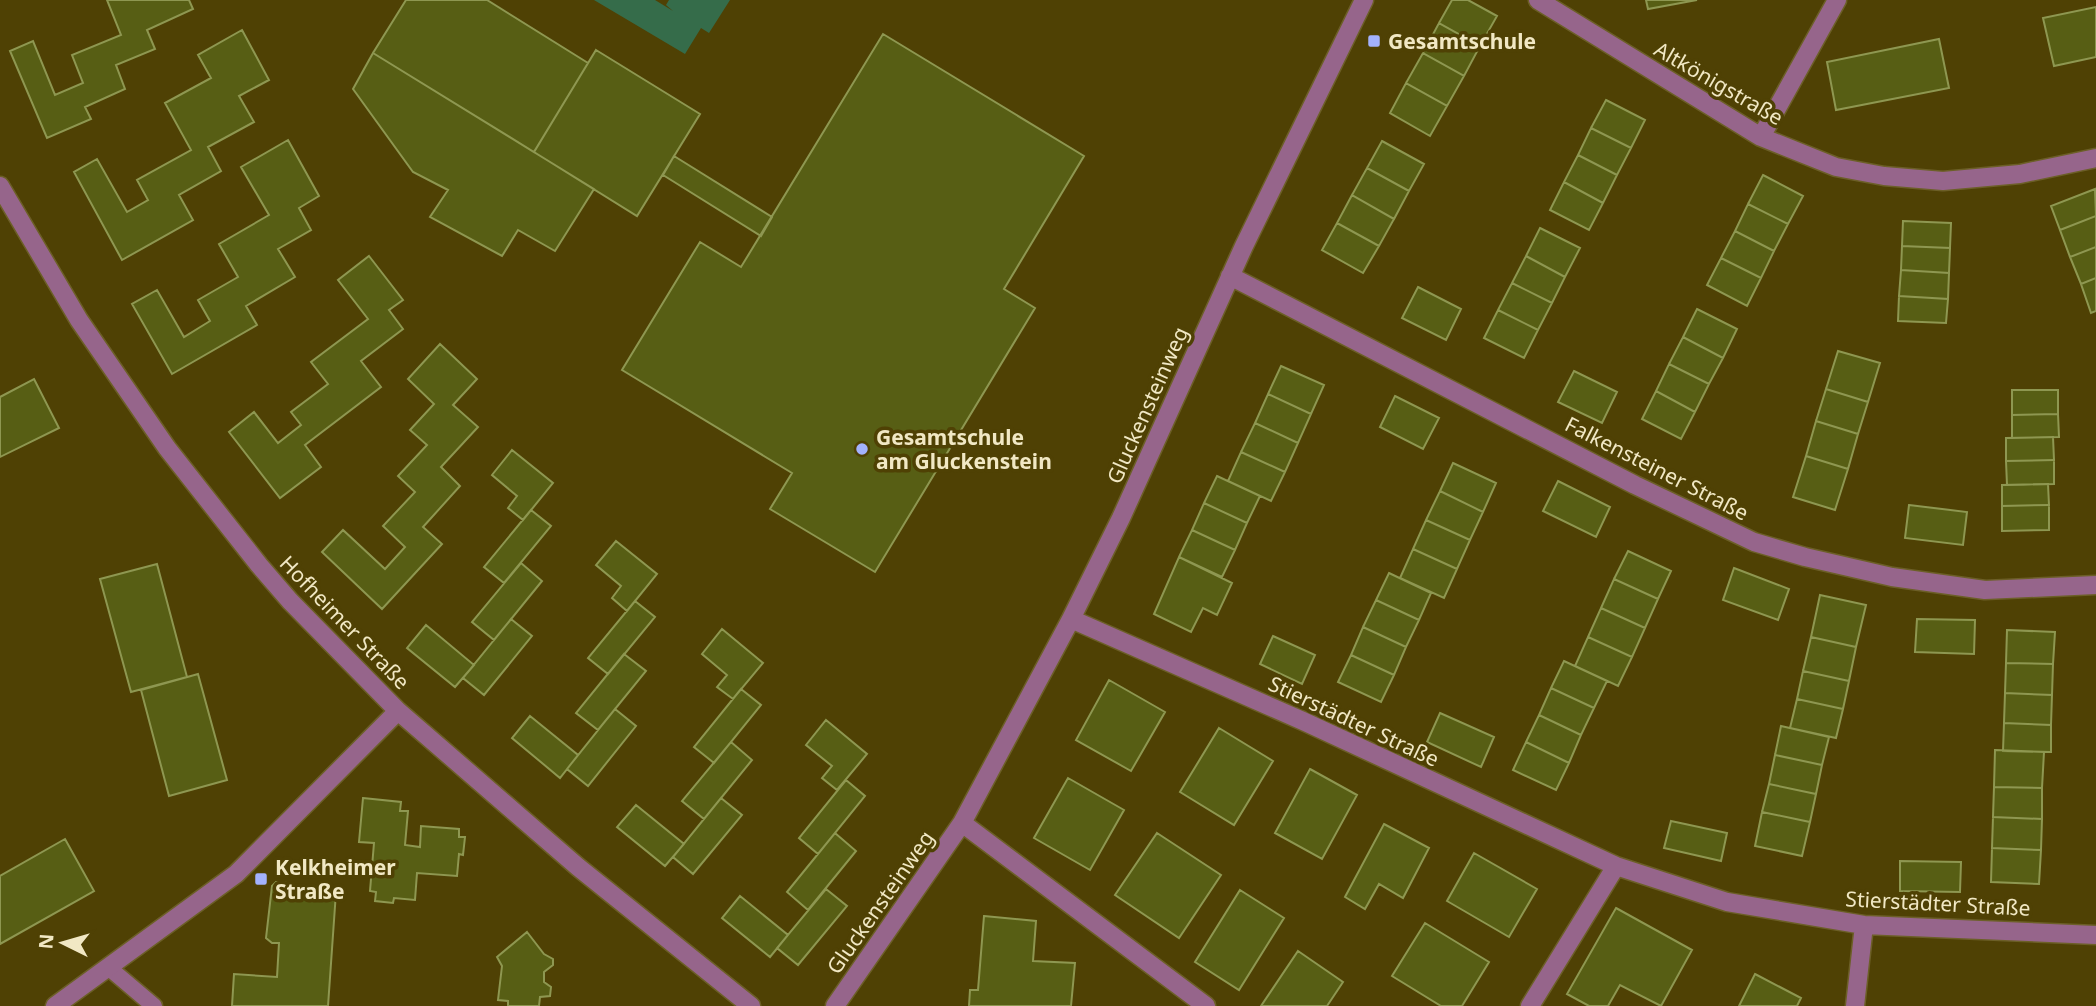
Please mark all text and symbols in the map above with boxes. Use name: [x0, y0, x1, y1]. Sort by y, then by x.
place label: Gesamtschule: [1388, 27, 1536, 55]
marker: Gesamtschule: [1366, 33, 1382, 49]
street label: Altkönigstraße: [1649, 35, 1789, 131]
street label: Gluckensteinweg: [1100, 322, 1194, 488]
street label: Falkensteiner Straße: [1561, 410, 1753, 526]
place label: Gesamtschule am Gluckenstein: [876, 423, 1052, 475]
marker: Gesamtschule am Gluckenstein: [854, 441, 870, 457]
street label: Hofheimer Straße: [274, 549, 416, 695]
street label: Stierstädter Straße: [1264, 669, 1444, 773]
street label: Gluckensteinweg: [820, 825, 940, 979]
place label: Kelkheimer Straße: [275, 853, 396, 905]
marker: Kelkheimer Straße: [253, 871, 269, 887]
street label: Stierstädter Straße: [1845, 884, 2031, 922]
north arrow: [28, 908, 98, 978]
text: N: [32, 933, 60, 950]

